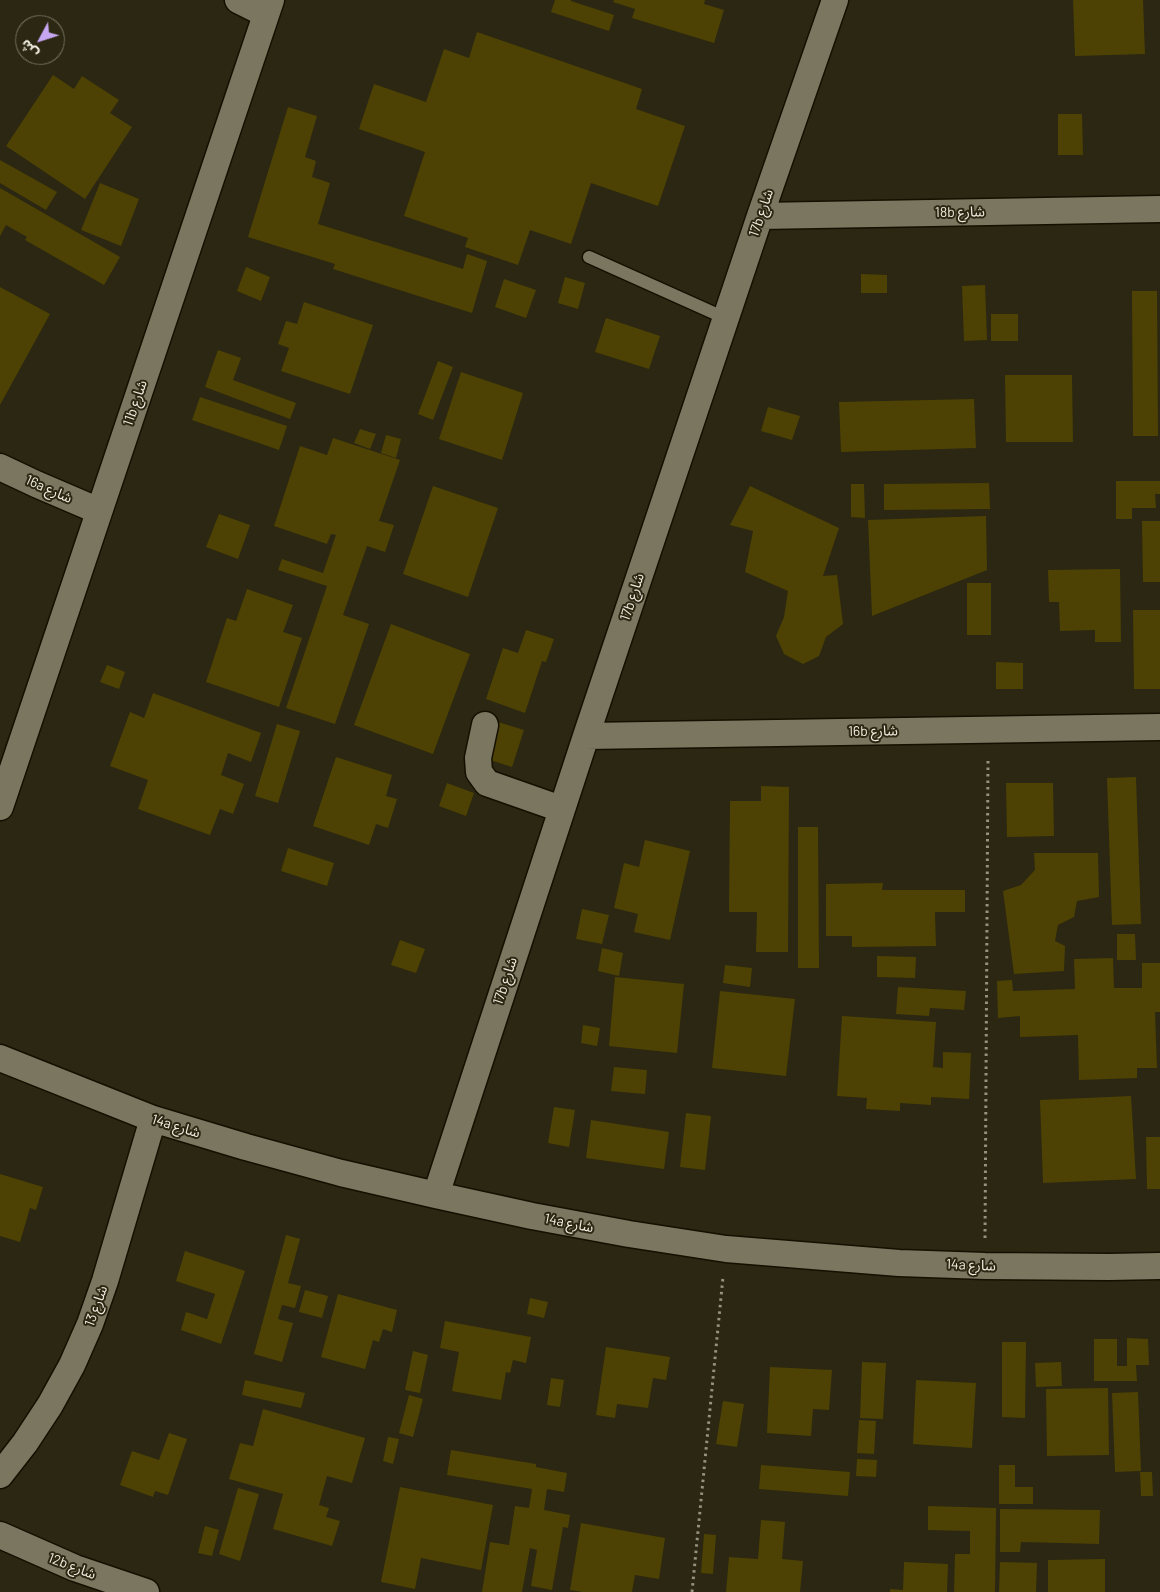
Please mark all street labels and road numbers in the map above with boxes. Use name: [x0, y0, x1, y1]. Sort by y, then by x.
street label: 17b شارع: [745, 187, 777, 239]
street label: 18b شارع: [935, 203, 985, 221]
street label: 11b شارع: [119, 378, 151, 428]
street label: 16a شارع: [23, 471, 75, 507]
street label: 17b شارع: [616, 571, 648, 623]
street label: 16b شارع: [848, 722, 898, 740]
street label: 17b شارع: [489, 955, 521, 1007]
street label: 14a شارع: [150, 1111, 202, 1141]
street label: 14a شارع: [543, 1210, 595, 1236]
street label: 14a شارع: [946, 1256, 996, 1274]
street label: شارع 13: [81, 1283, 111, 1329]
street label: 12b شارع: [46, 1549, 98, 1583]

